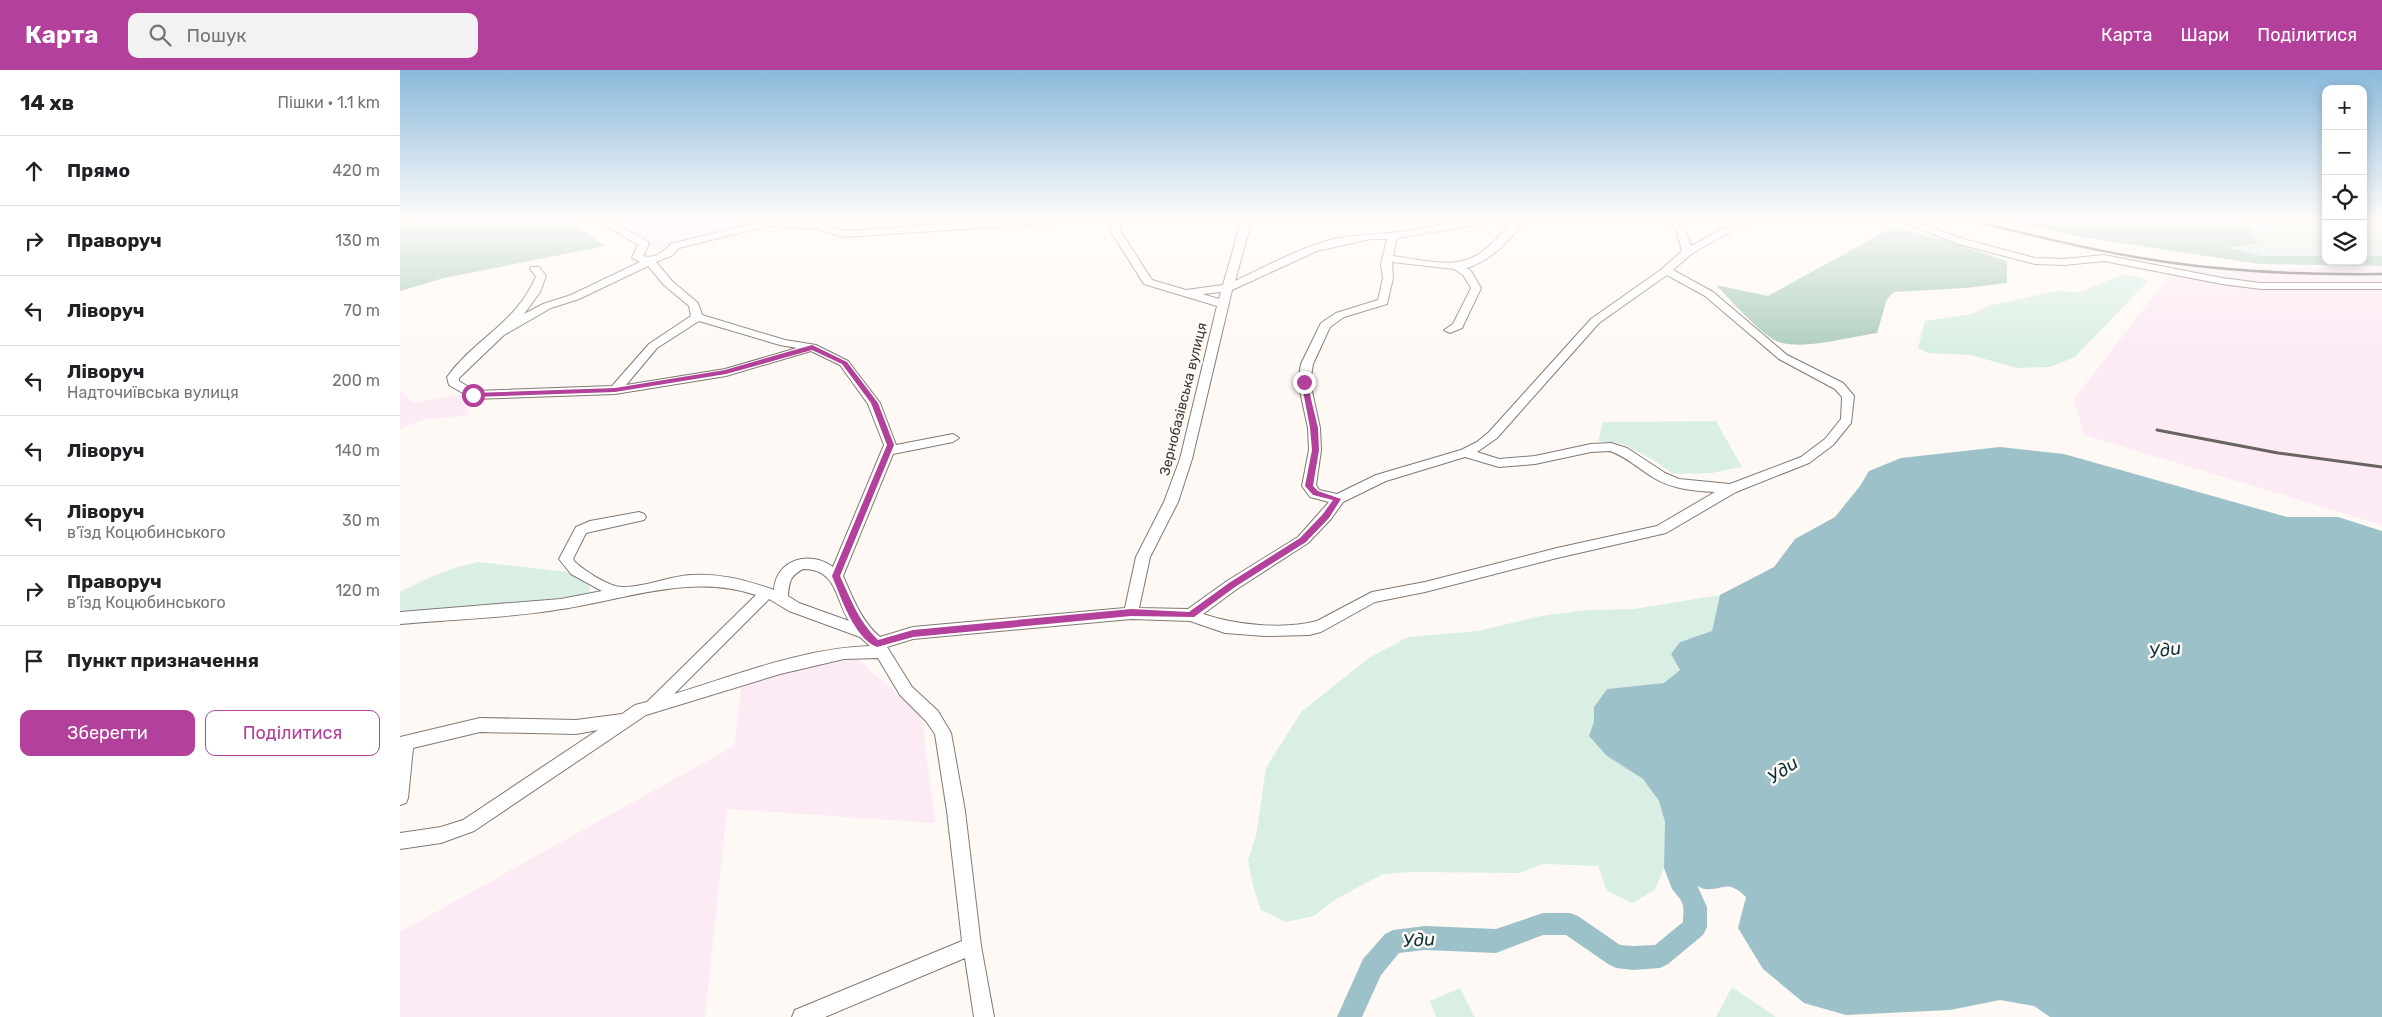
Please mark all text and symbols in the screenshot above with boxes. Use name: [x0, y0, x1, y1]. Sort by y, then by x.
search box: [128, 13, 478, 58]
text: Карта: [25, 21, 98, 49]
icon: search: [146, 21, 174, 49]
text: Пошук: [186, 24, 246, 47]
text: Карта: [2101, 24, 2152, 46]
text: Шари: [2180, 24, 2229, 46]
text: Поділитися: [2257, 24, 2357, 46]
map controls: [2322, 85, 2367, 265]
button: +: [2322, 85, 2367, 130]
text: 14 хв: [20, 90, 74, 115]
text: Пішки · 1.1 km: [278, 93, 380, 112]
button: −: [2322, 130, 2367, 175]
icon: ahead: [20, 157, 48, 185]
text: Прямо: [67, 159, 130, 182]
text: 420 m: [332, 161, 380, 180]
button: locate: [2322, 175, 2367, 220]
button: layers: [2322, 220, 2367, 265]
icon: right: [20, 227, 48, 255]
text: Праворуч: [67, 229, 162, 252]
text: 130 m: [335, 231, 380, 250]
icon: left: [20, 297, 48, 325]
text: Ліворуч: [67, 299, 144, 322]
text: 70 m: [343, 301, 380, 320]
street label: Зернобазівська вулиця: [1156, 321, 1211, 477]
text: Ліворуч: [67, 360, 144, 383]
icon: left: [20, 367, 48, 395]
text: 200 m: [332, 371, 380, 390]
route end: [1293, 371, 1316, 394]
text: Надточиївська вулиця: [67, 383, 239, 402]
route start: [462, 384, 485, 407]
icon: left: [20, 437, 48, 465]
text: Ліворуч: [67, 439, 144, 462]
text: 140 m: [335, 441, 380, 460]
text: Ліворуч: [67, 500, 144, 523]
icon: left: [20, 507, 48, 535]
text: 30 m: [342, 511, 380, 530]
text: в’їзд Коцюбинського: [67, 523, 226, 542]
text: Праворуч: [67, 570, 162, 593]
icon: right: [20, 577, 48, 605]
text: 120 m: [335, 581, 380, 600]
text: в’їзд Коцюбинського: [67, 593, 226, 612]
water label: Уди: [2148, 637, 2183, 663]
icon: arrive: [20, 647, 48, 675]
text: Пункт призначення: [67, 649, 259, 672]
button: Зберегти: [20, 710, 195, 756]
button: Поділитися: [205, 710, 380, 756]
water label: Уди: [1764, 752, 1803, 788]
water label: Уди: [1402, 928, 1436, 952]

